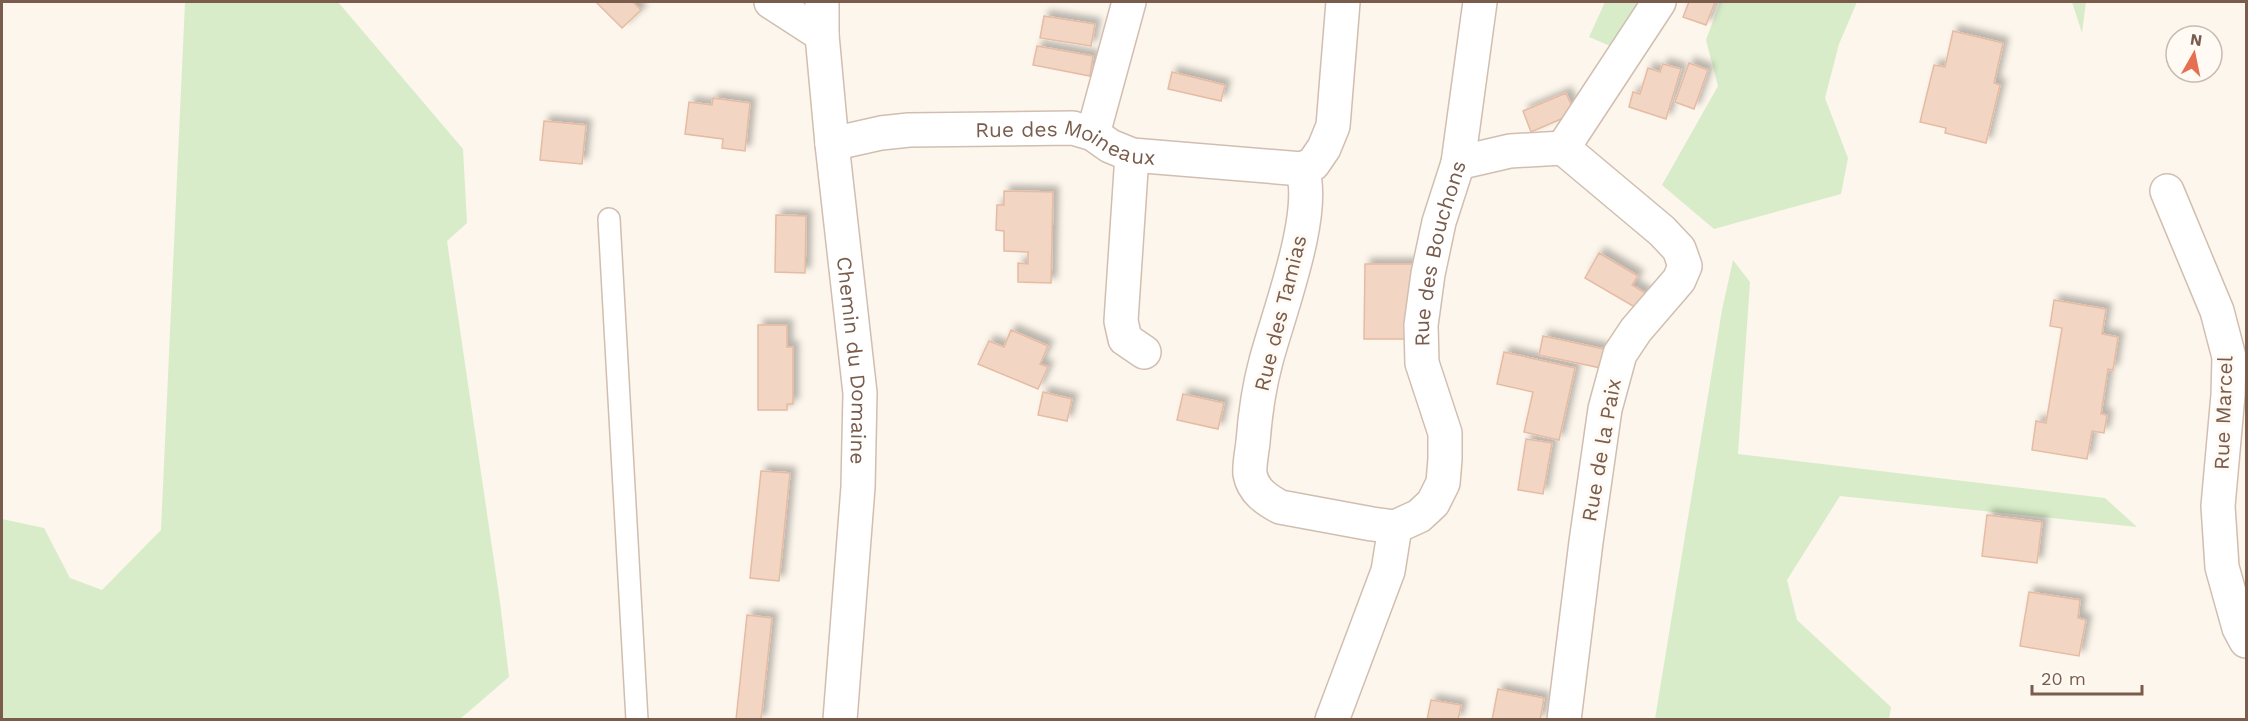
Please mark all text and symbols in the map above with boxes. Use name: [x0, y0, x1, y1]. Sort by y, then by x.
north arrow: [2164, 24, 2224, 84]
text: N: [2189, 29, 2204, 50]
street label: Rue des Moineaux: [975, 114, 1156, 169]
street label: Rue des Bouchons: [1408, 157, 1471, 347]
street label: Rue des Tamias: [1249, 232, 1311, 394]
street label: Chemin du Domaine: [832, 255, 873, 465]
street label: Rue Marcel: [2209, 355, 2238, 471]
street label: Rue de la Paix: [1576, 376, 1626, 524]
scale bar: [2032, 658, 2142, 696]
text: 20 m: [2041, 668, 2086, 689]

